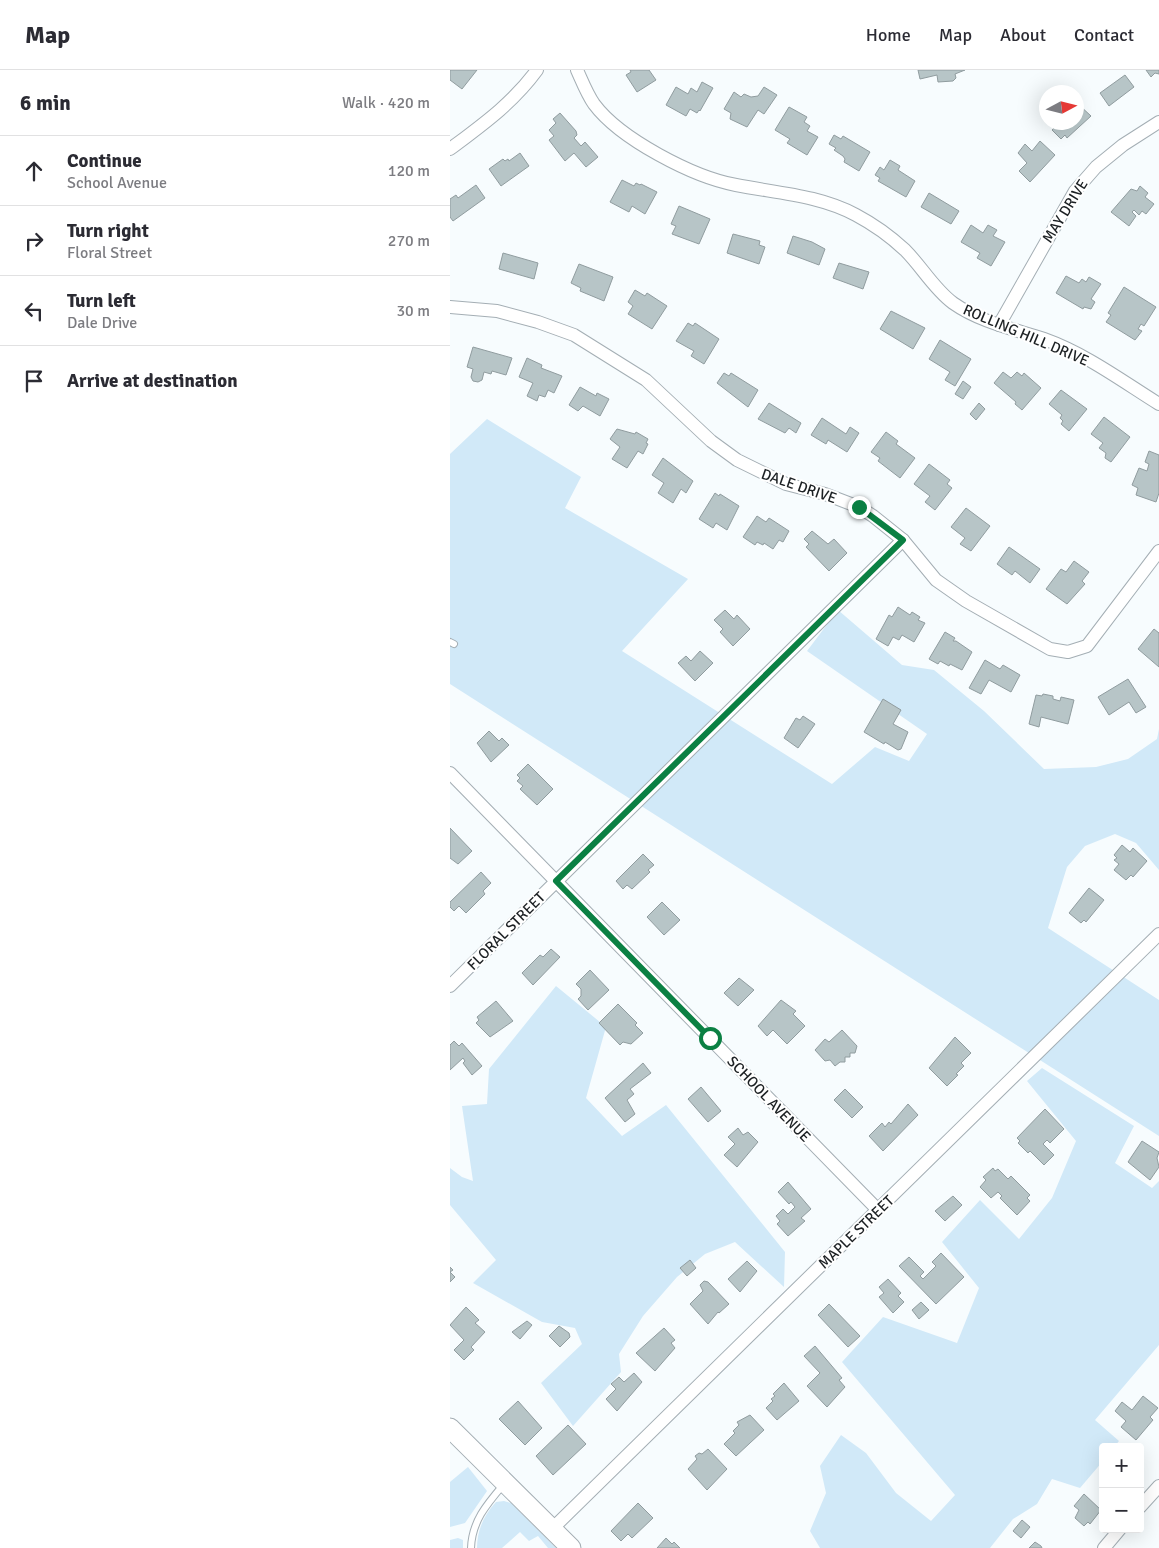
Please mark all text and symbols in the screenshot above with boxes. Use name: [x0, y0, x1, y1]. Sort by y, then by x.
text: Map: [25, 20, 70, 50]
text: Home: [866, 24, 911, 46]
text: Map: [939, 24, 972, 46]
text: About: [1000, 24, 1046, 46]
text: Contact: [1074, 24, 1134, 46]
north arrow: [1039, 85, 1084, 130]
text: 6 min: [20, 90, 71, 116]
text: Walk · 420 m: [342, 93, 430, 113]
text: Continue: [67, 149, 142, 173]
icon: ahead: [20, 157, 48, 185]
text: 120 m: [388, 161, 430, 181]
text: School Avenue: [67, 173, 167, 193]
street label: MAY DRIVE: [1038, 176, 1092, 246]
text: Turn right: [67, 219, 149, 243]
icon: right: [20, 227, 48, 255]
text: 270 m: [388, 231, 430, 251]
text: Floral Street: [67, 243, 152, 263]
text: Turn left: [67, 289, 136, 313]
icon: left: [20, 297, 48, 325]
street label: ROLLING HILL DRIVE: [960, 300, 1092, 370]
text: 30 m: [396, 301, 430, 321]
text: Dale Drive: [67, 313, 137, 333]
icon: arrive: [20, 367, 48, 395]
text: Arrive at destination: [67, 369, 238, 393]
street label: DALE DRIVE: [759, 465, 839, 507]
route end: [848, 496, 871, 519]
street label: FLORAL STREET: [463, 888, 549, 974]
route start: [699, 1027, 722, 1050]
street label: SCHOOL AVENUE: [723, 1052, 815, 1146]
street label: MAPLE STREET: [815, 1191, 898, 1272]
map controls: [1099, 1443, 1144, 1533]
button: +: [1099, 1443, 1144, 1488]
button: −: [1099, 1488, 1144, 1533]

